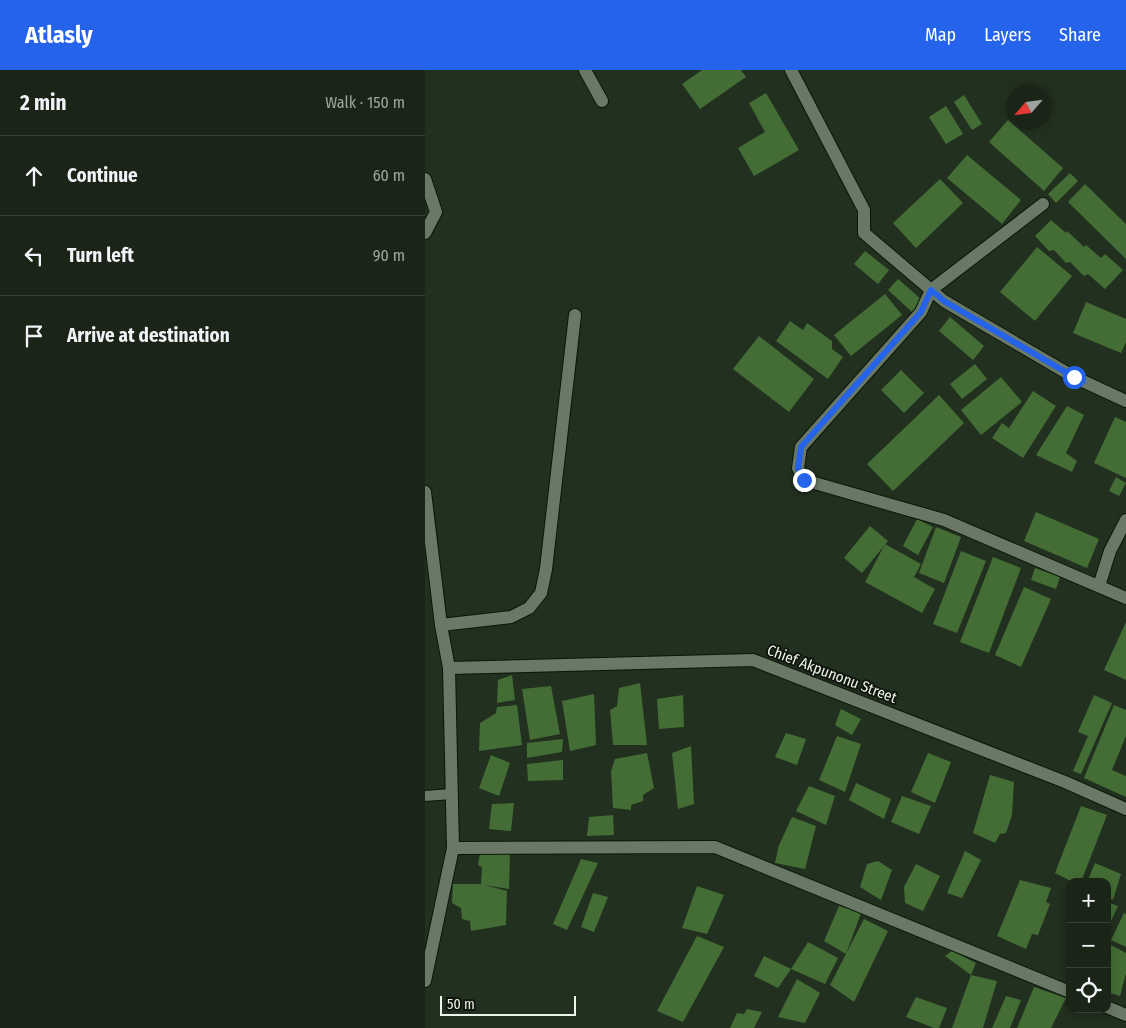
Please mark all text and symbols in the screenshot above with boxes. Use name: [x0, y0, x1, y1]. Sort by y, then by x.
text: Atlasly: [25, 21, 93, 49]
text: Map: [925, 24, 956, 46]
text: Layers: [984, 24, 1031, 46]
text: Share: [1059, 24, 1101, 46]
north arrow: [1006, 85, 1051, 130]
text: 2 min: [20, 90, 67, 116]
text: Walk · 150 m: [325, 93, 405, 112]
icon: ahead: [20, 162, 48, 190]
text: Continue: [67, 164, 138, 187]
text: 60 m: [373, 166, 405, 185]
icon: left: [20, 242, 48, 270]
text: Turn left: [67, 244, 134, 267]
text: 90 m: [373, 246, 405, 265]
icon: arrive: [20, 322, 48, 350]
text: Arrive at destination: [67, 324, 230, 347]
route start: [1063, 366, 1086, 389]
route end: [793, 469, 816, 492]
street label: Chief Akpunonu Street: [765, 641, 899, 707]
map controls: [1066, 878, 1111, 1013]
button: +: [1066, 878, 1111, 923]
button: −: [1066, 923, 1111, 968]
button: locate: [1066, 968, 1111, 1013]
scale bar: [440, 993, 576, 1016]
text: 50 m: [447, 996, 475, 1013]

